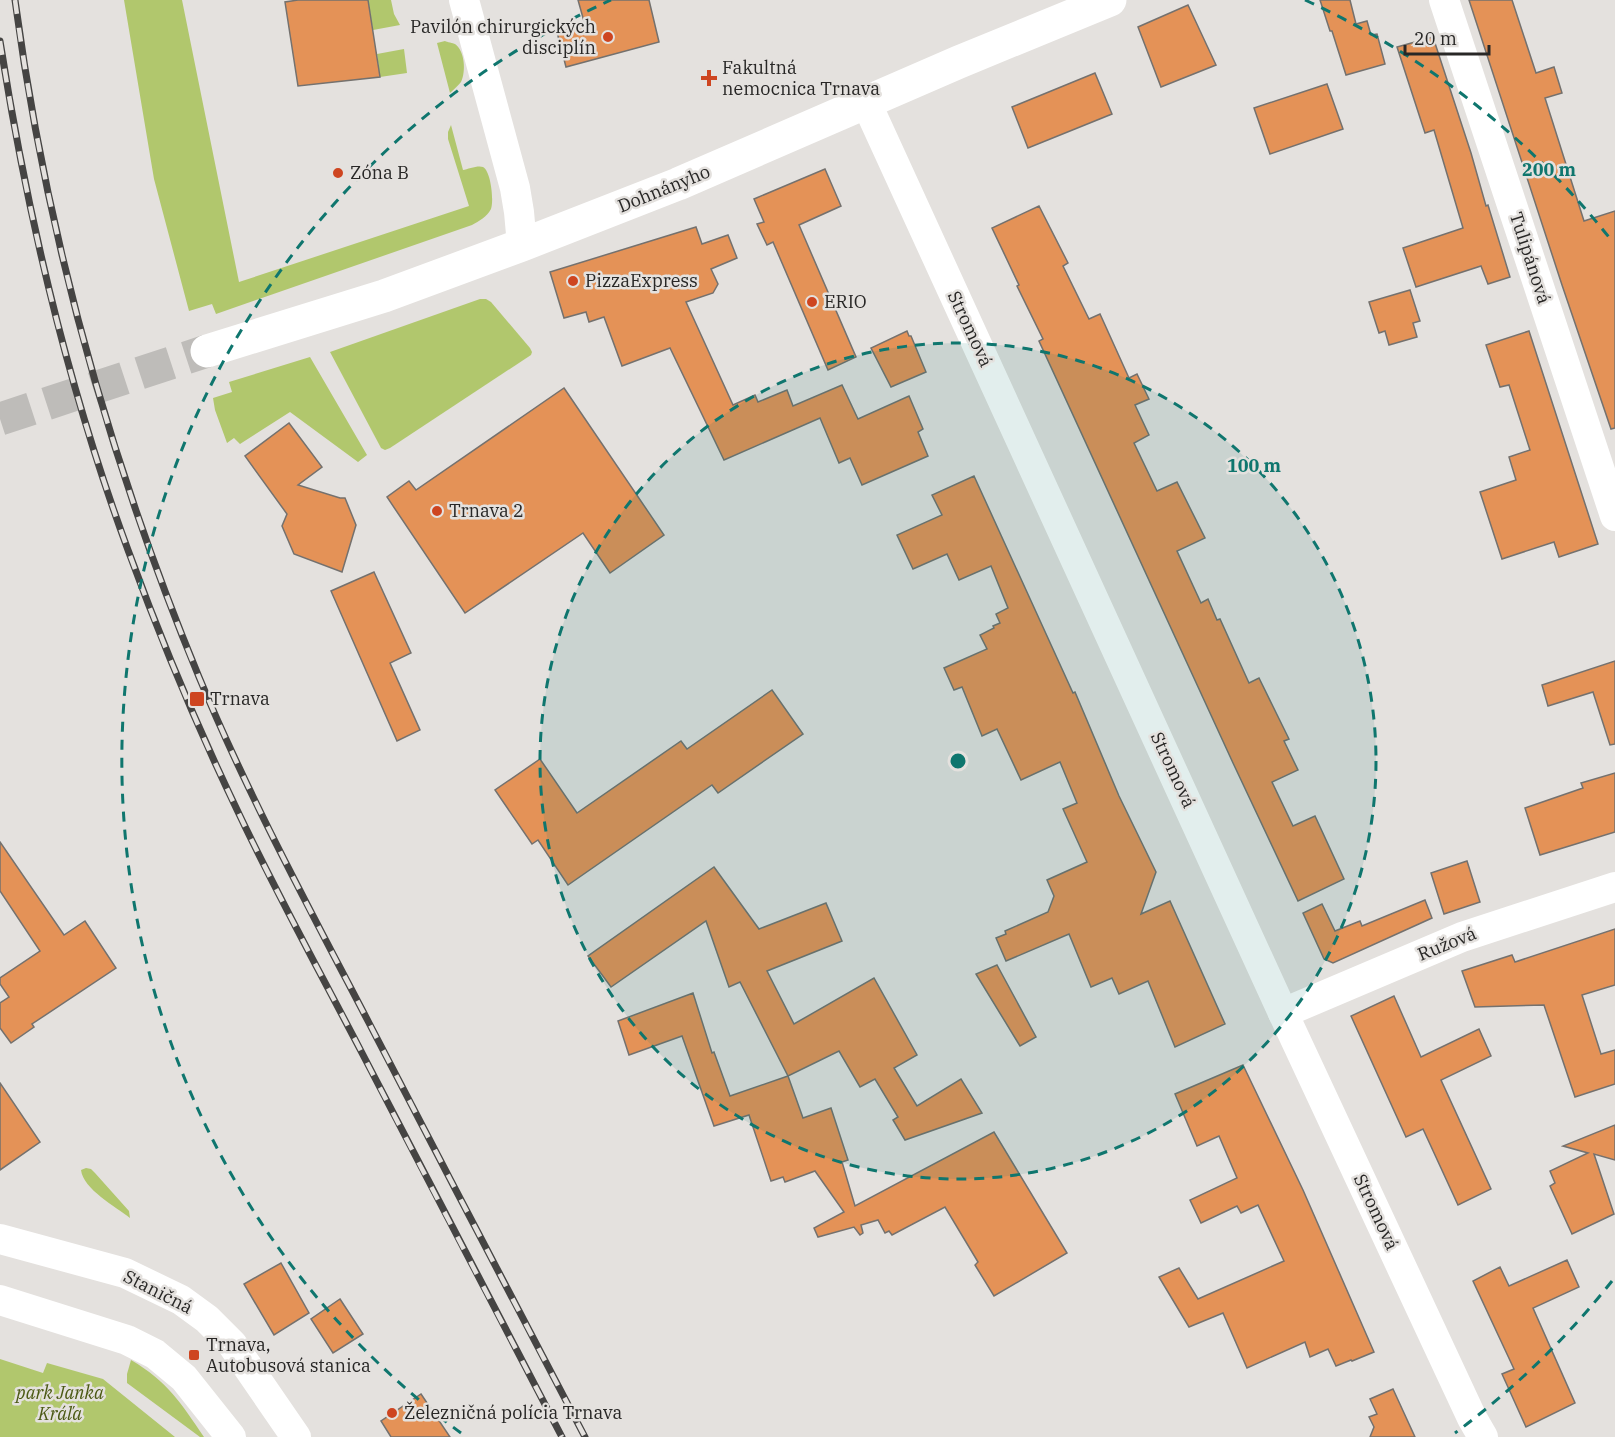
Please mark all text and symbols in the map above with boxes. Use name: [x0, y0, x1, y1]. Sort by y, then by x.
place label: Pavilón chirurgických disciplín: [410, 15, 596, 59]
scale bar: [1405, 18, 1489, 56]
text: 20 m: [1414, 27, 1457, 50]
marker: Pavilón chirurgických disciplín: [601, 30, 615, 44]
place label: Fakultná nemocnica Trnava: [722, 56, 880, 100]
marker: Fakultná nemocnica Trnava: [700, 69, 718, 87]
text: 200 m: [1522, 158, 1577, 181]
street label: Dohnányho: [614, 160, 713, 217]
place label: Zóna B: [350, 161, 409, 184]
marker: Zóna B: [331, 166, 345, 180]
street label: Tulipánová: [1505, 209, 1556, 307]
place label: PizzaExpress: [585, 269, 698, 292]
marker: PizzaExpress: [566, 274, 580, 288]
street label: Stromová: [943, 287, 998, 371]
place label: ERIO: [824, 290, 867, 313]
marker: ERIO: [805, 295, 819, 309]
text: 100 m: [1227, 454, 1282, 477]
place label: Trnava 2: [449, 499, 524, 522]
marker: Trnava 2: [430, 504, 444, 518]
place label: Trnava: [210, 687, 270, 710]
marker: Trnava: [188, 690, 206, 708]
street label: Stromová: [1146, 728, 1201, 812]
centre of rings: [948, 751, 968, 771]
street label: Ružová: [1414, 921, 1480, 966]
street label: Stromová: [1349, 1170, 1404, 1254]
street label: Staničná: [120, 1264, 197, 1319]
place label: Trnava, Autobusová stanica: [206, 1333, 371, 1377]
marker: Trnava, Autobusová stanica: [187, 1348, 201, 1362]
park label: park Janka Kráľa: [14, 1381, 104, 1425]
place label: Železničná polícia Trnava: [404, 1401, 622, 1424]
marker: Železničná polícia Trnava: [385, 1406, 399, 1420]

